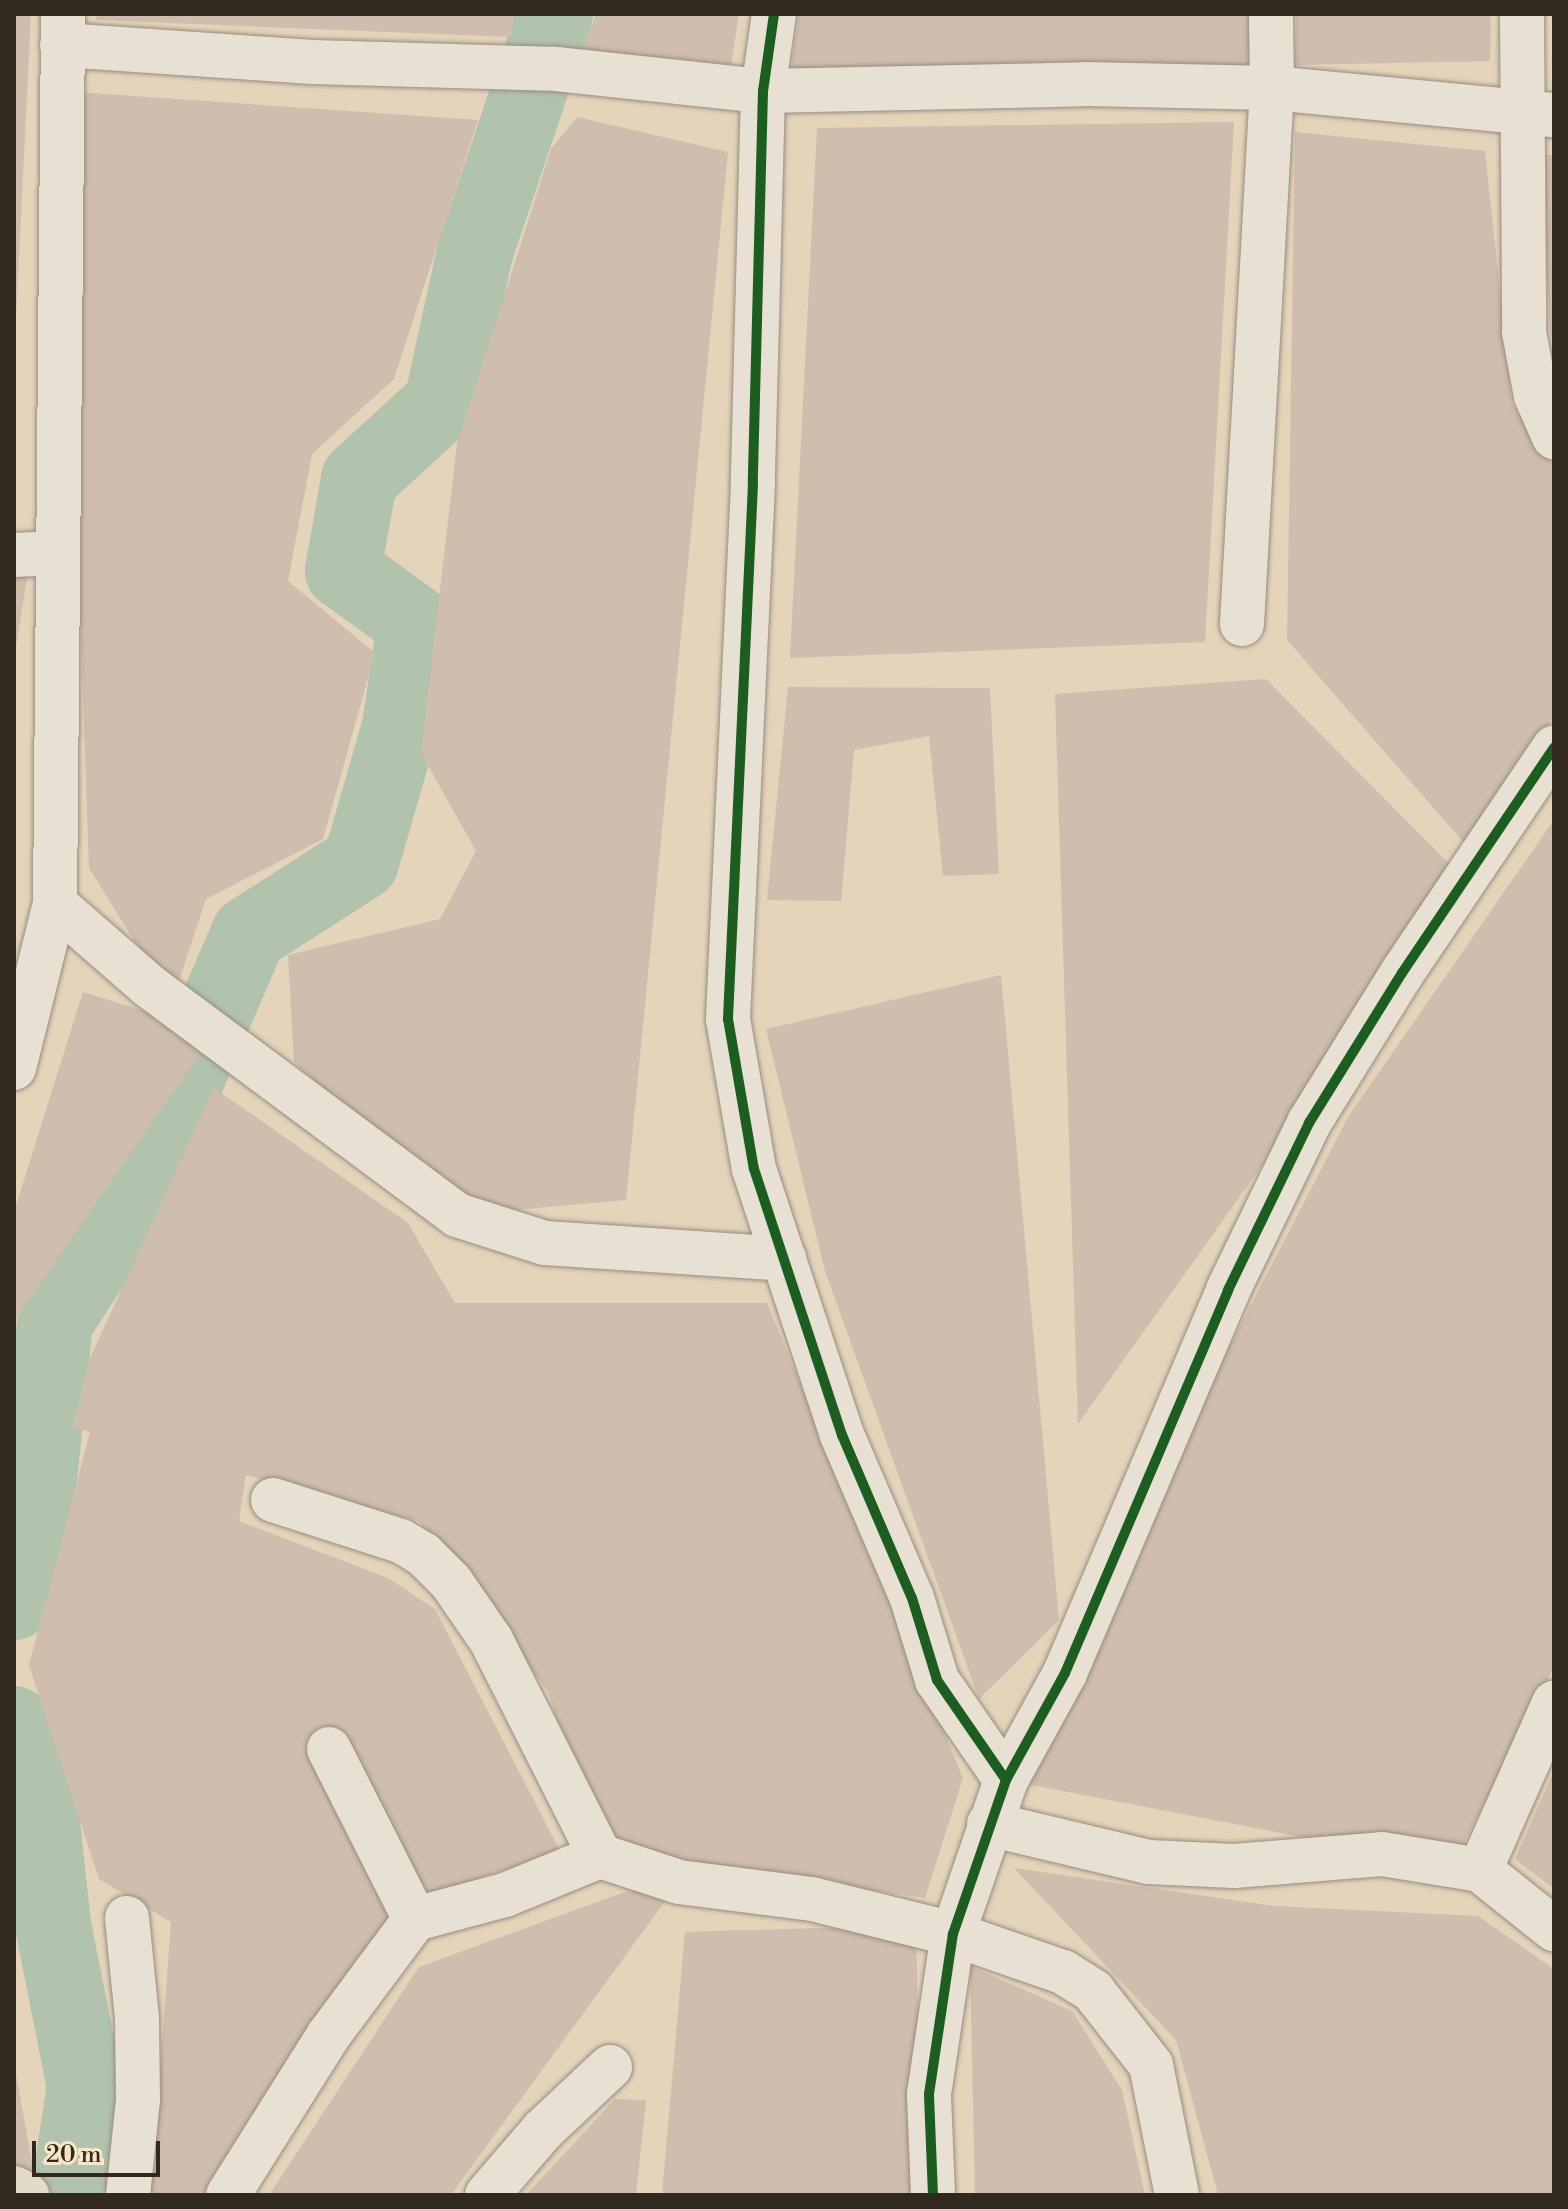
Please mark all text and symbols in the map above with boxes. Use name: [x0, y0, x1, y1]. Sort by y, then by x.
scale bar: [36, 2125, 164, 2175]
text: 20 m: [46, 2140, 102, 2170]

